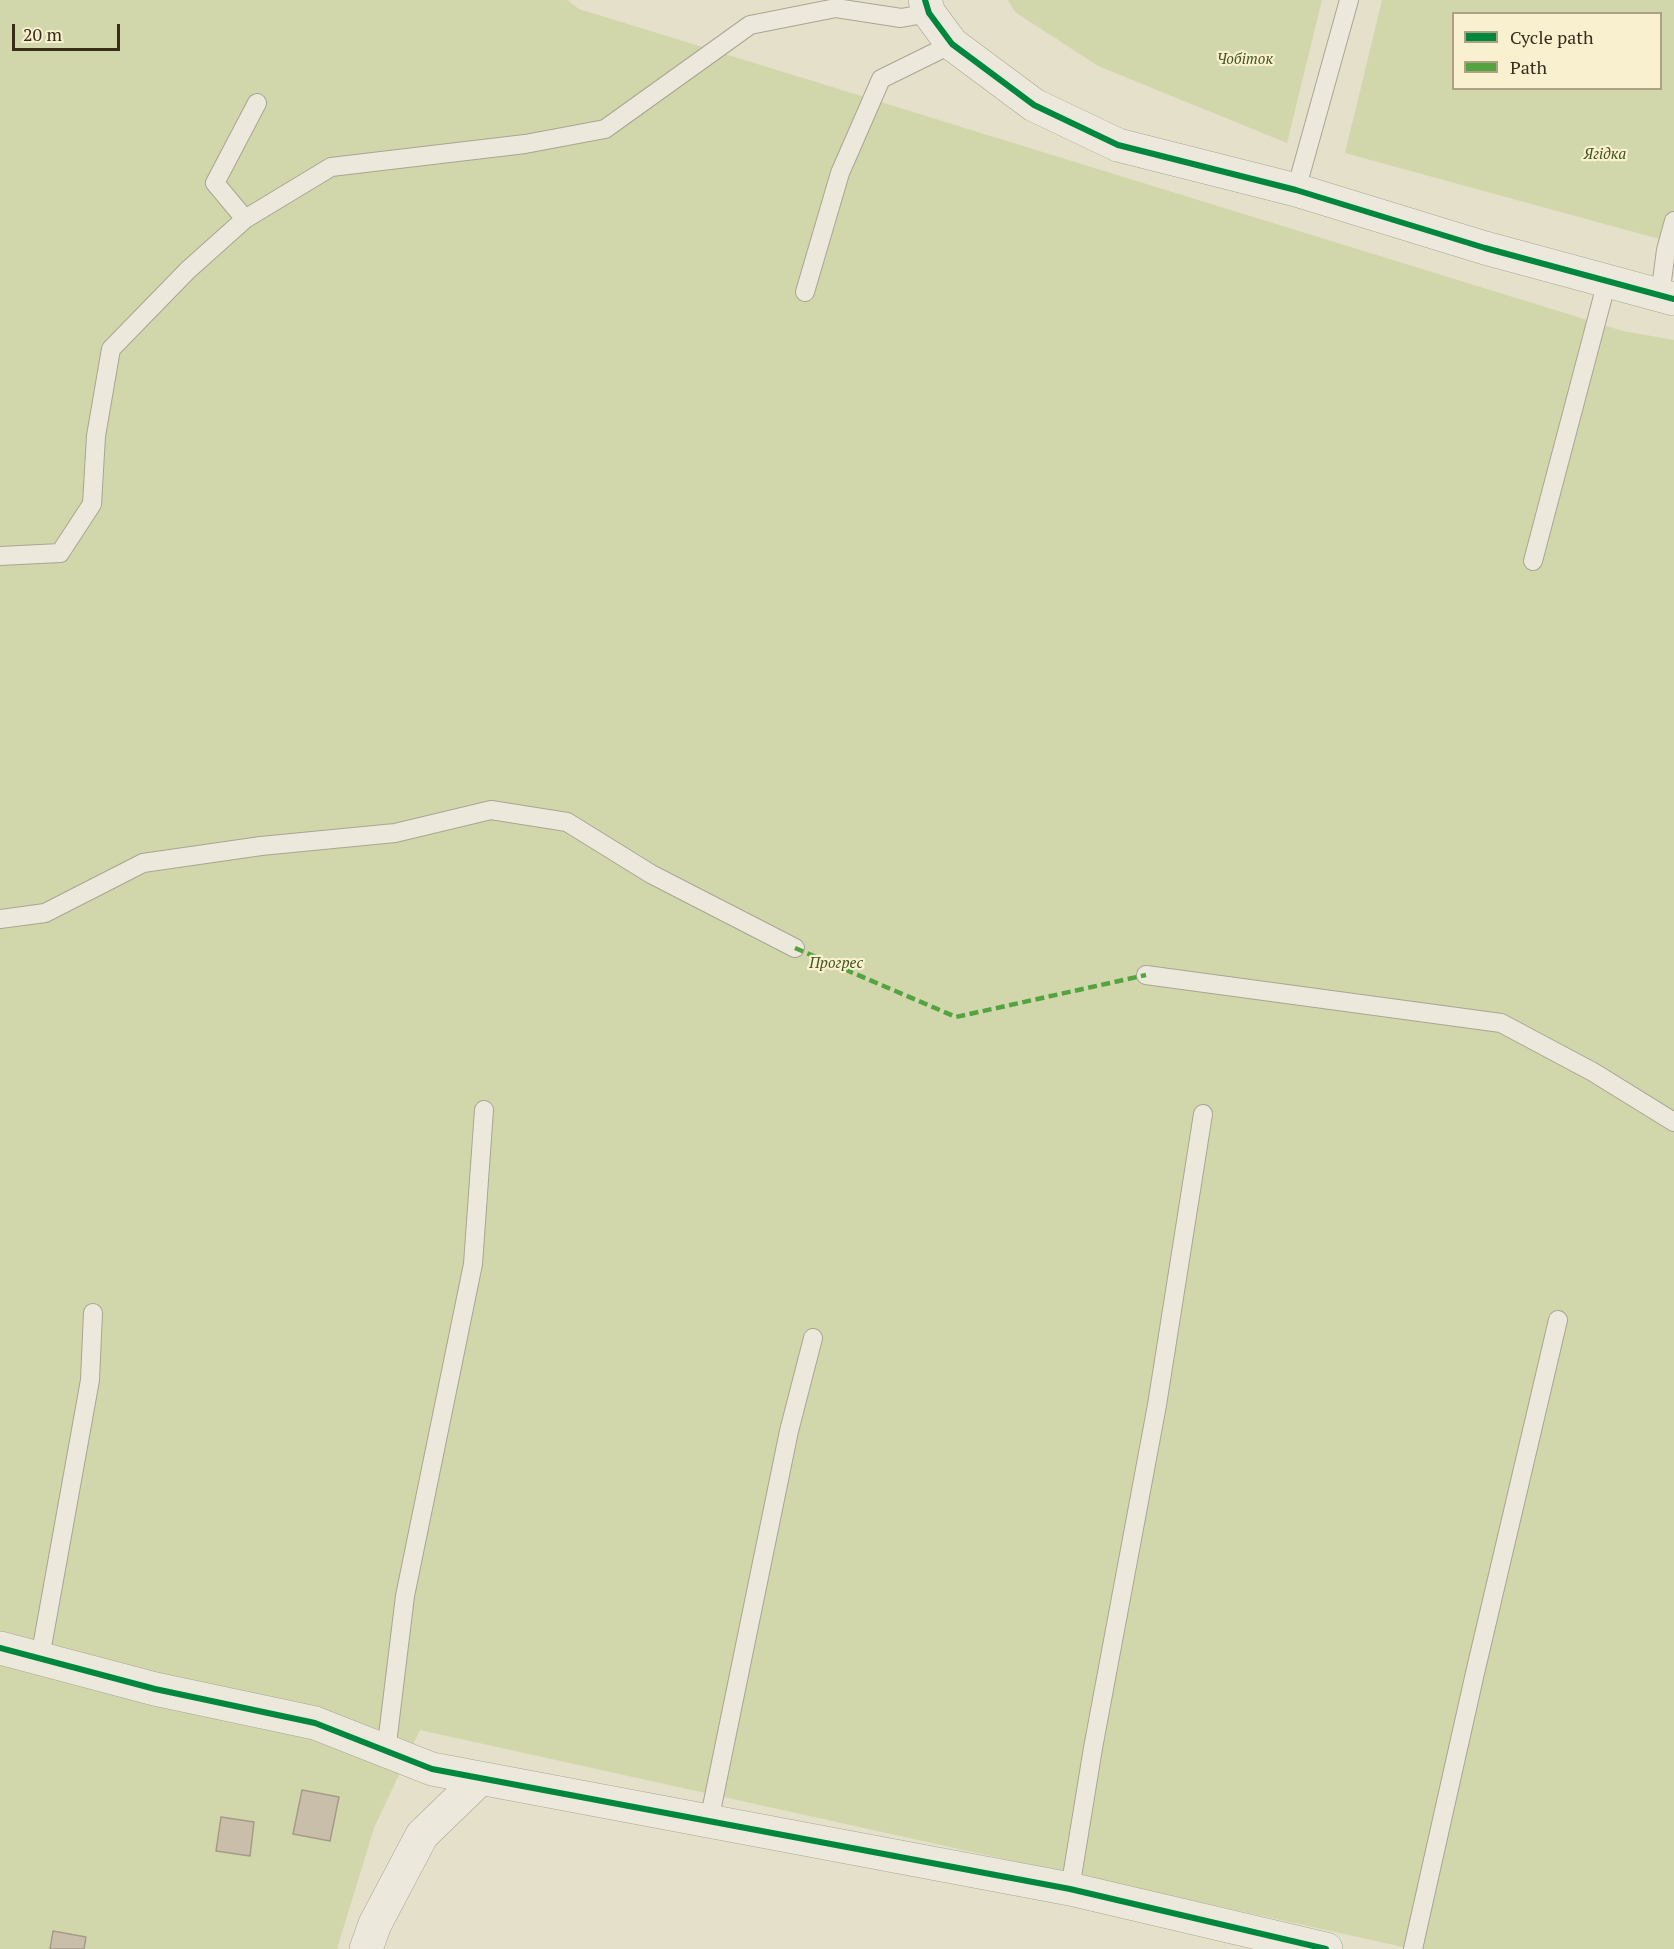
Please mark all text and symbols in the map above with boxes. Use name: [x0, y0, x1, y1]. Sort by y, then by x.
scale bar: [15, 12, 123, 50]
legend: [1452, 12, 1662, 90]
text: 20 m: [23, 22, 62, 46]
text: Cycle path: [1510, 25, 1594, 49]
park label: Чобіток: [1217, 51, 1273, 69]
text: Path: [1510, 55, 1547, 79]
park label: Ягідка: [1584, 146, 1626, 164]
park label: Прогрес: [809, 955, 863, 973]

